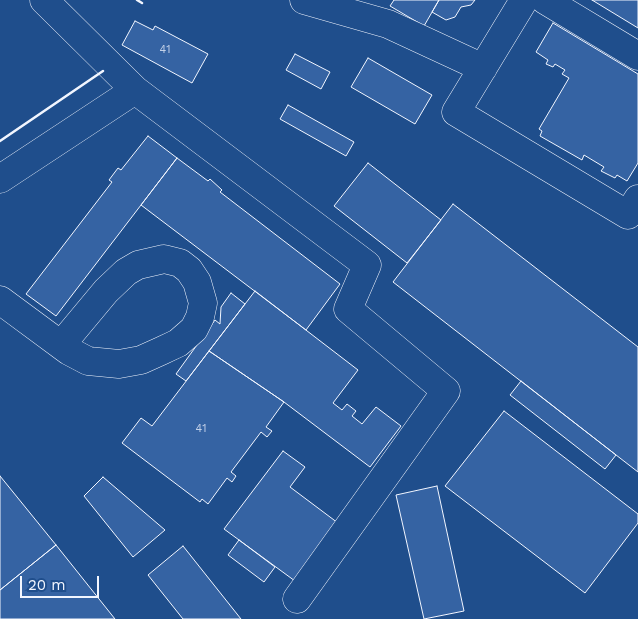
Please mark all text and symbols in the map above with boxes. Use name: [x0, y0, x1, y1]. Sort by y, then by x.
house number: 41: [160, 43, 170, 57]
house number: 41: [196, 422, 206, 436]
scale bar: [22, 566, 101, 598]
text: 20 m: [28, 576, 66, 594]

